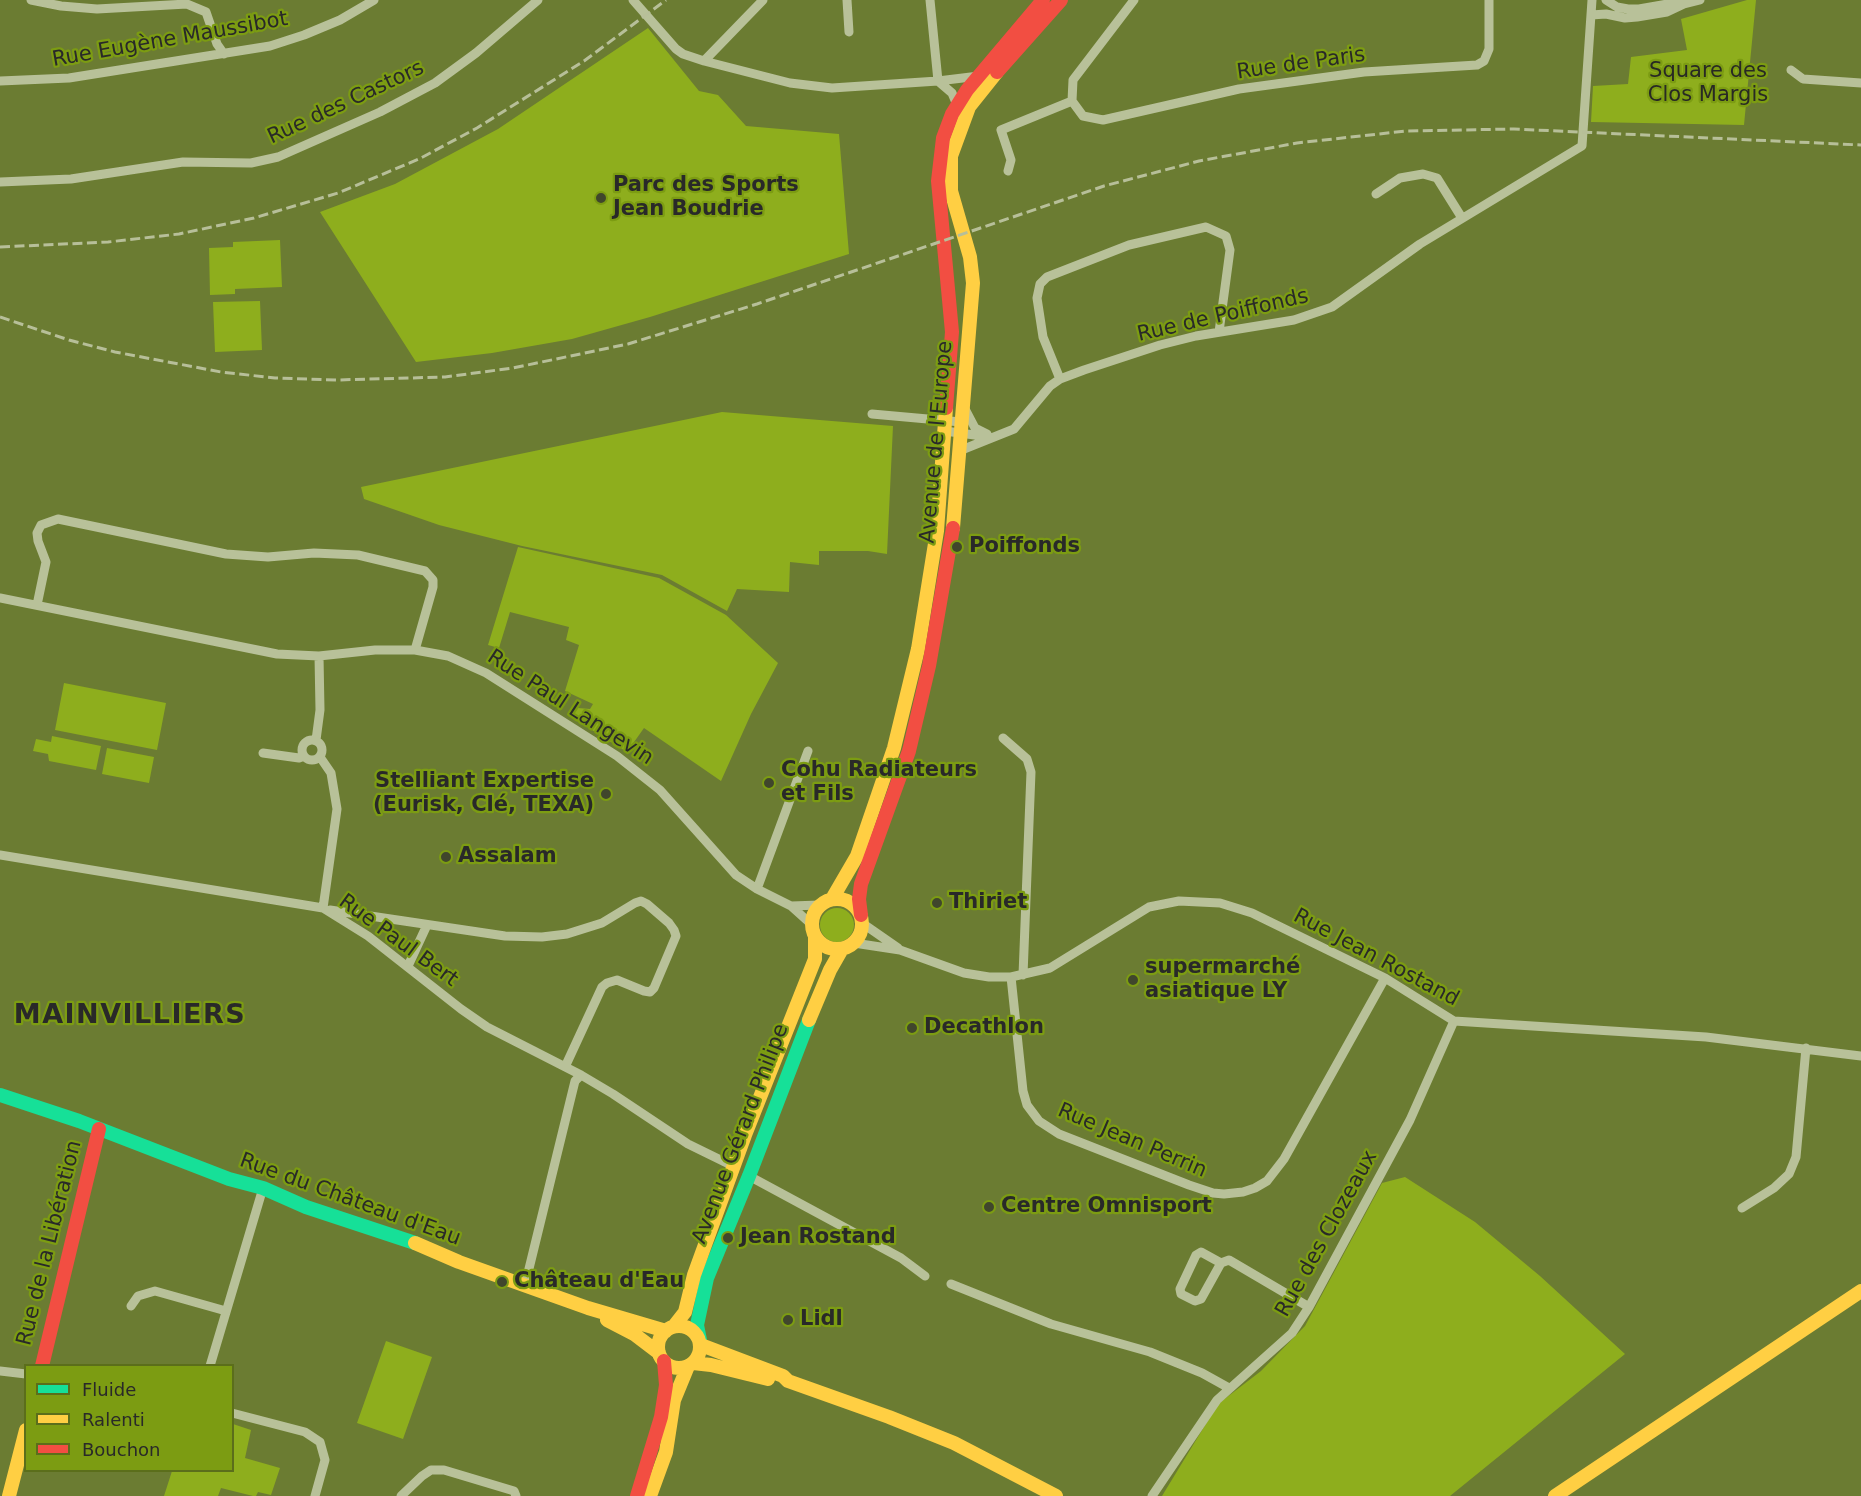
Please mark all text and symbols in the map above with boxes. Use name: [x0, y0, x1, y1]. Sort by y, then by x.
street label: Rue Eugène Maussibot: [50, 7, 290, 73]
street label: Rue de Paris: [1235, 43, 1367, 85]
street label: Rue des Castors: [264, 56, 428, 150]
park label: Square des Clos Margis: [1648, 59, 1768, 109]
place label: Parc des Sports Jean Boudrie: [613, 173, 799, 223]
marker: Parc des Sports Jean Boudrie: [594, 191, 608, 205]
street label: Rue de Poiffonds: [1135, 284, 1311, 348]
street label: Avenue de l'Europe: [916, 340, 958, 544]
place label: Poiffonds: [969, 534, 1080, 560]
marker: Poiffonds: [950, 540, 964, 554]
street label: Rue Paul Langevin: [482, 645, 658, 771]
place label: Cohu Radiateurs et Fils: [781, 758, 977, 808]
place label: Stelliant Expertise (Eurisk, Clé, TEXA): [373, 769, 594, 819]
marker: Cohu Radiateurs et Fils: [762, 776, 776, 790]
marker: Stelliant Expertise (Eurisk, Clé, TEXA): [599, 787, 613, 801]
place label: Assalam: [458, 844, 557, 870]
marker: Assalam: [439, 850, 453, 864]
street label: Rue Paul Bert: [333, 889, 463, 993]
place label: Thiriet: [949, 890, 1027, 916]
marker: Thiriet: [930, 896, 944, 910]
street label: Rue Jean Rostand: [1289, 904, 1463, 1012]
place label: supermarché asiatique LY: [1145, 955, 1300, 1005]
marker: supermarché asiatique LY: [1126, 973, 1140, 987]
district label: MAINVILLIERS: [14, 1000, 246, 1032]
place label: Decathlon: [924, 1015, 1044, 1041]
street label: Avenue Gérard Philipe: [687, 1021, 795, 1247]
marker: Decathlon: [905, 1021, 919, 1035]
street label: Rue Jean Perrin: [1054, 1098, 1210, 1184]
street label: Rue de la Libération: [12, 1138, 88, 1348]
street label: Rue des Clozeaux: [1271, 1146, 1383, 1322]
street label: Rue du Château d'Eau: [236, 1148, 464, 1252]
place label: Centre Omnisport: [1001, 1194, 1212, 1220]
marker: Centre Omnisport: [982, 1200, 996, 1214]
place label: Jean Rostand: [740, 1225, 896, 1251]
marker: Jean Rostand: [721, 1231, 735, 1245]
place label: Château d'Eau: [514, 1269, 684, 1295]
marker: Château d'Eau: [495, 1275, 509, 1289]
place label: Lidl: [800, 1307, 843, 1333]
marker: Lidl: [781, 1313, 795, 1327]
legend: [24, 1364, 234, 1472]
text: Fluide: [82, 1379, 136, 1400]
text: Ralenti: [82, 1409, 145, 1430]
text: Bouchon: [82, 1439, 161, 1460]

